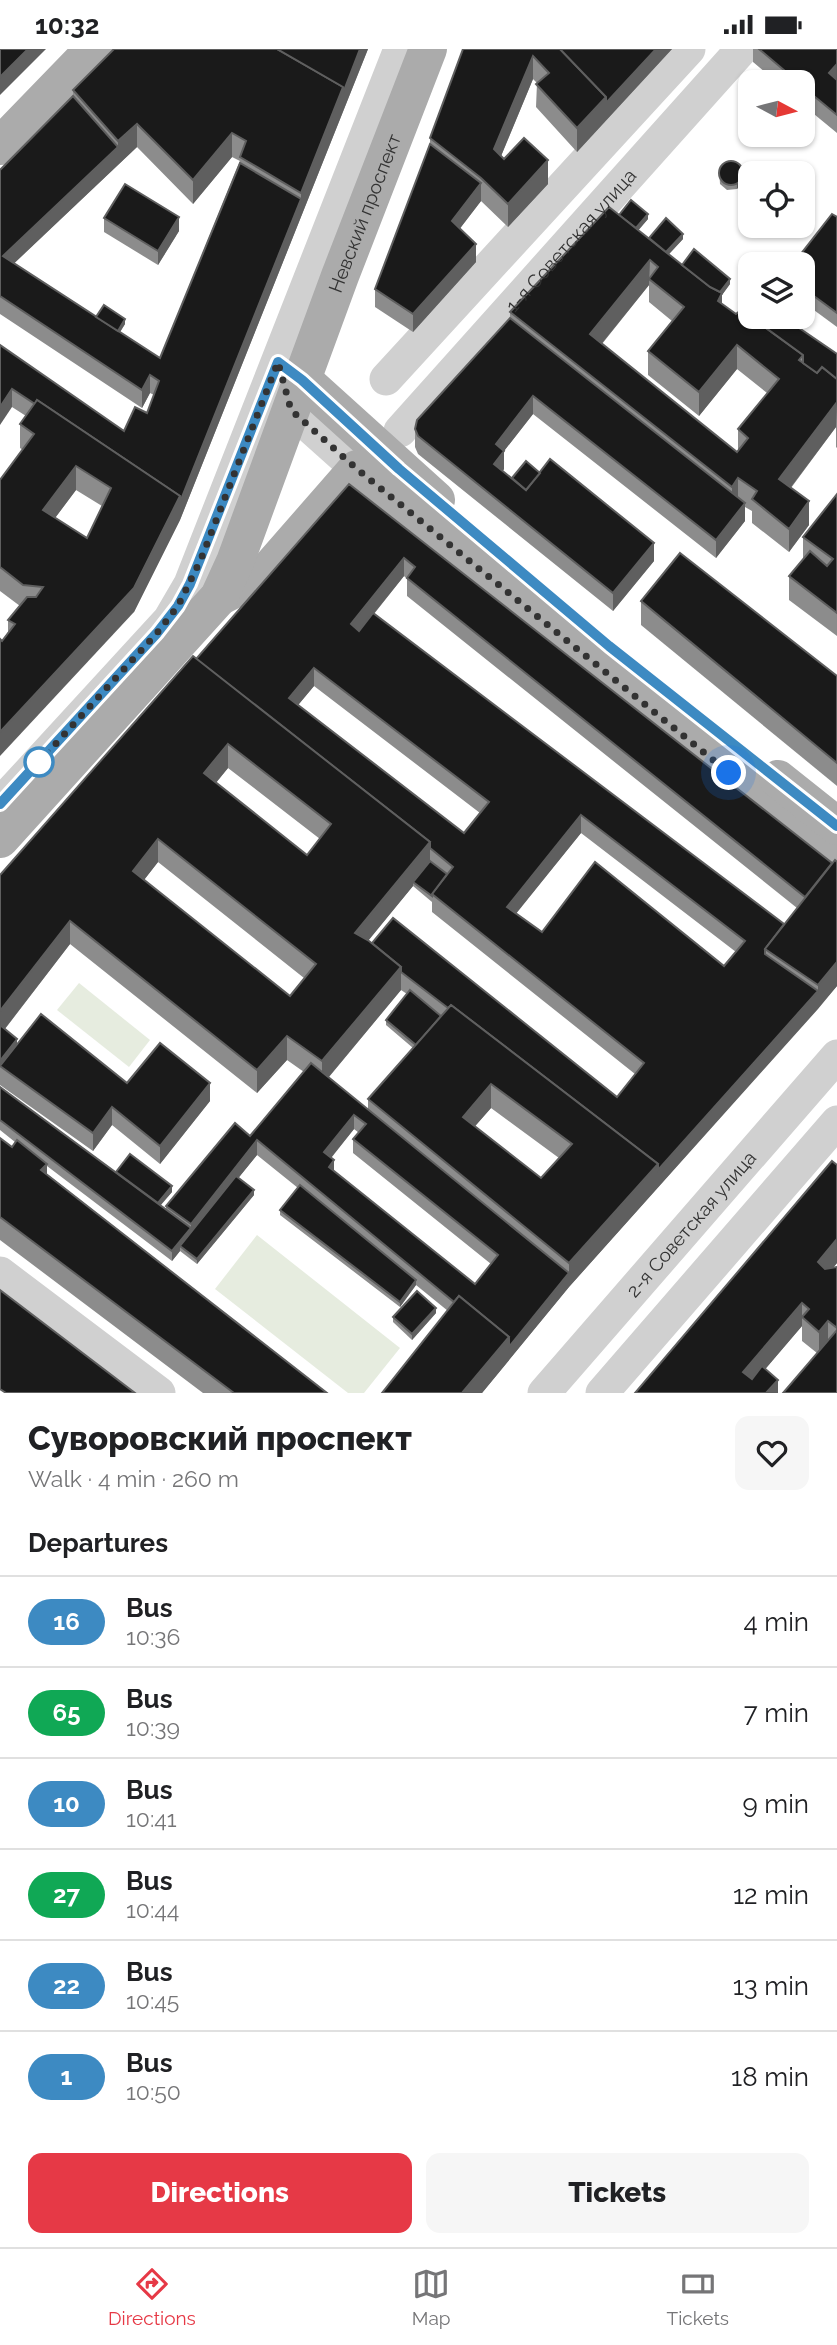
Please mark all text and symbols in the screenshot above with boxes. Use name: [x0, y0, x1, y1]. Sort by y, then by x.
text: 10:32: [35, 10, 99, 40]
north arrow: [738, 70, 816, 147]
map controls: [738, 70, 815, 329]
street label: Невский проспект: [324, 131, 405, 295]
button: locate: [738, 161, 815, 238]
street label: 1-я Советская улица: [501, 164, 640, 316]
button: layers: [738, 252, 815, 329]
unlabelled marker: [24, 747, 54, 777]
your location: [711, 755, 746, 790]
street label: 2-я Советская улица: [622, 1147, 760, 1301]
button: heart: [735, 1416, 809, 1490]
text: Суворовский проспект: [28, 1419, 412, 1458]
text: Walk · 4 min · 260 m: [28, 1465, 239, 1492]
text: Departures: [28, 1528, 168, 1558]
text: Bus: [126, 1593, 173, 1623]
text: 16: [53, 1607, 80, 1636]
text: 4 min: [743, 1607, 809, 1637]
text: 10:36: [126, 1623, 180, 1650]
text: Bus: [126, 1684, 173, 1714]
text: 65: [53, 1698, 80, 1727]
text: 7 min: [744, 1698, 809, 1728]
text: 10:39: [126, 1714, 180, 1741]
text: Bus: [126, 1775, 173, 1805]
text: 10: [53, 1789, 80, 1818]
text: 9 min: [742, 1789, 809, 1819]
text: 10:41: [126, 1805, 177, 1832]
text: Bus: [126, 1866, 173, 1896]
text: 27: [53, 1880, 80, 1909]
text: 12 min: [733, 1880, 809, 1910]
text: 10:44: [126, 1896, 179, 1923]
text: Bus: [126, 1957, 173, 1987]
text: 22: [53, 1971, 80, 2000]
text: 13 min: [733, 1971, 809, 2001]
text: 10:45: [126, 1987, 179, 2014]
text: Bus: [126, 2048, 173, 2078]
text: 1: [61, 2062, 72, 2091]
text: 18 min: [731, 2062, 809, 2092]
text: 10:50: [126, 2078, 181, 2105]
button: Directions: [28, 2153, 412, 2233]
button: Tickets: [426, 2153, 809, 2233]
tab: Directions: [108, 2265, 196, 2329]
tab: Map: [412, 2265, 451, 2329]
tab: Tickets: [667, 2265, 729, 2329]

